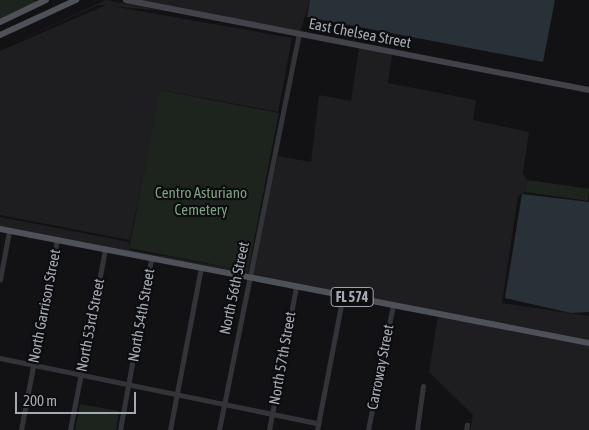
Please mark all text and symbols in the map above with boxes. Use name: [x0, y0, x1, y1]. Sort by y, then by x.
street label: East Chelsea Street: [307, 14, 413, 52]
park label: Centro Asturiano Cemetery: [155, 183, 247, 218]
street label: North 56th Street: [215, 240, 253, 336]
street label: North Garrison Street: [24, 248, 64, 364]
street label: North 54th Street: [124, 267, 158, 363]
street label: North 53rd Street: [72, 277, 108, 373]
road number: FL 574: [330, 286, 374, 308]
street label: North 57th Street: [265, 310, 299, 406]
street label: Carroway Street: [363, 323, 397, 411]
scale bar: [18, 382, 139, 414]
text: 200 m: [23, 392, 57, 409]

